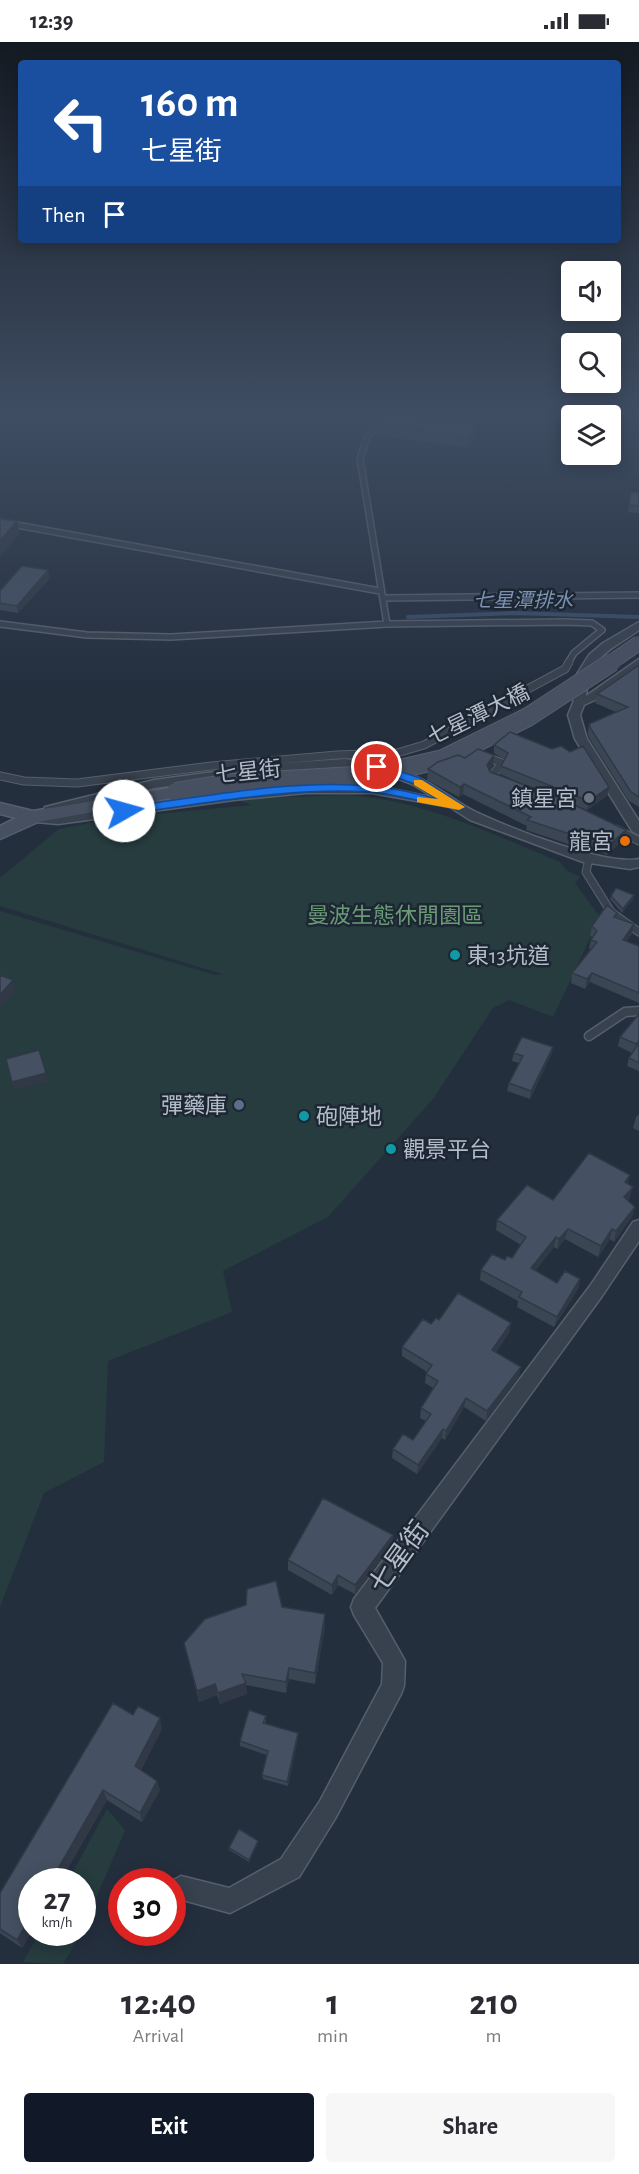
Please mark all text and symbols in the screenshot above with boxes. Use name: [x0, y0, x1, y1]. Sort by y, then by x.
text: 12:39: [30, 10, 73, 32]
text: 160 m: [141, 82, 239, 124]
icon: left: [42, 84, 120, 162]
text: 七星街: [141, 138, 222, 165]
icon: arrive: [98, 198, 131, 231]
text: Then: [42, 204, 86, 226]
map controls: [561, 261, 621, 465]
button: sound: [561, 261, 621, 321]
button: search: [561, 333, 621, 393]
button: layers: [561, 405, 621, 465]
water label: 七星潭排水: [473, 590, 574, 611]
street label: 七星潭大橋: [424, 680, 533, 749]
pin: [351, 741, 402, 792]
icon: arrive: [360, 750, 393, 783]
street label: 七星街: [214, 757, 282, 786]
position arrow: [92, 779, 156, 843]
place label: 鎮星宮: [511, 787, 577, 810]
marker: 鎮星宮: [582, 791, 596, 805]
place label: 龍宮: [569, 830, 613, 853]
marker: 龍宮: [618, 834, 632, 848]
park label: 曼波生態休閒園區: [307, 904, 483, 927]
place label: 東13坑道: [467, 944, 550, 967]
marker: 東13坑道: [448, 948, 462, 962]
place label: 彈藥庫: [161, 1094, 227, 1117]
marker: 彈藥庫: [232, 1098, 246, 1112]
place label: 砲陣地: [316, 1105, 382, 1128]
marker: 砲陣地: [297, 1109, 311, 1123]
place label: 觀景平台: [403, 1138, 491, 1161]
marker: 觀景平台: [384, 1142, 398, 1156]
street label: 七星街: [364, 1516, 434, 1598]
speed limit sign: 30: [108, 1868, 186, 1946]
text: 27: [43, 1885, 71, 1915]
text: km/h: [42, 1915, 72, 1930]
text: 12:40: [121, 1985, 196, 2021]
text: 1: [326, 1985, 339, 2021]
text: 210: [469, 1985, 518, 2021]
text: Arrival: [133, 2026, 184, 2046]
text: min: [317, 2026, 348, 2046]
text: m: [486, 2026, 502, 2046]
button: Exit: [24, 2093, 314, 2162]
button: Share: [326, 2093, 615, 2162]

